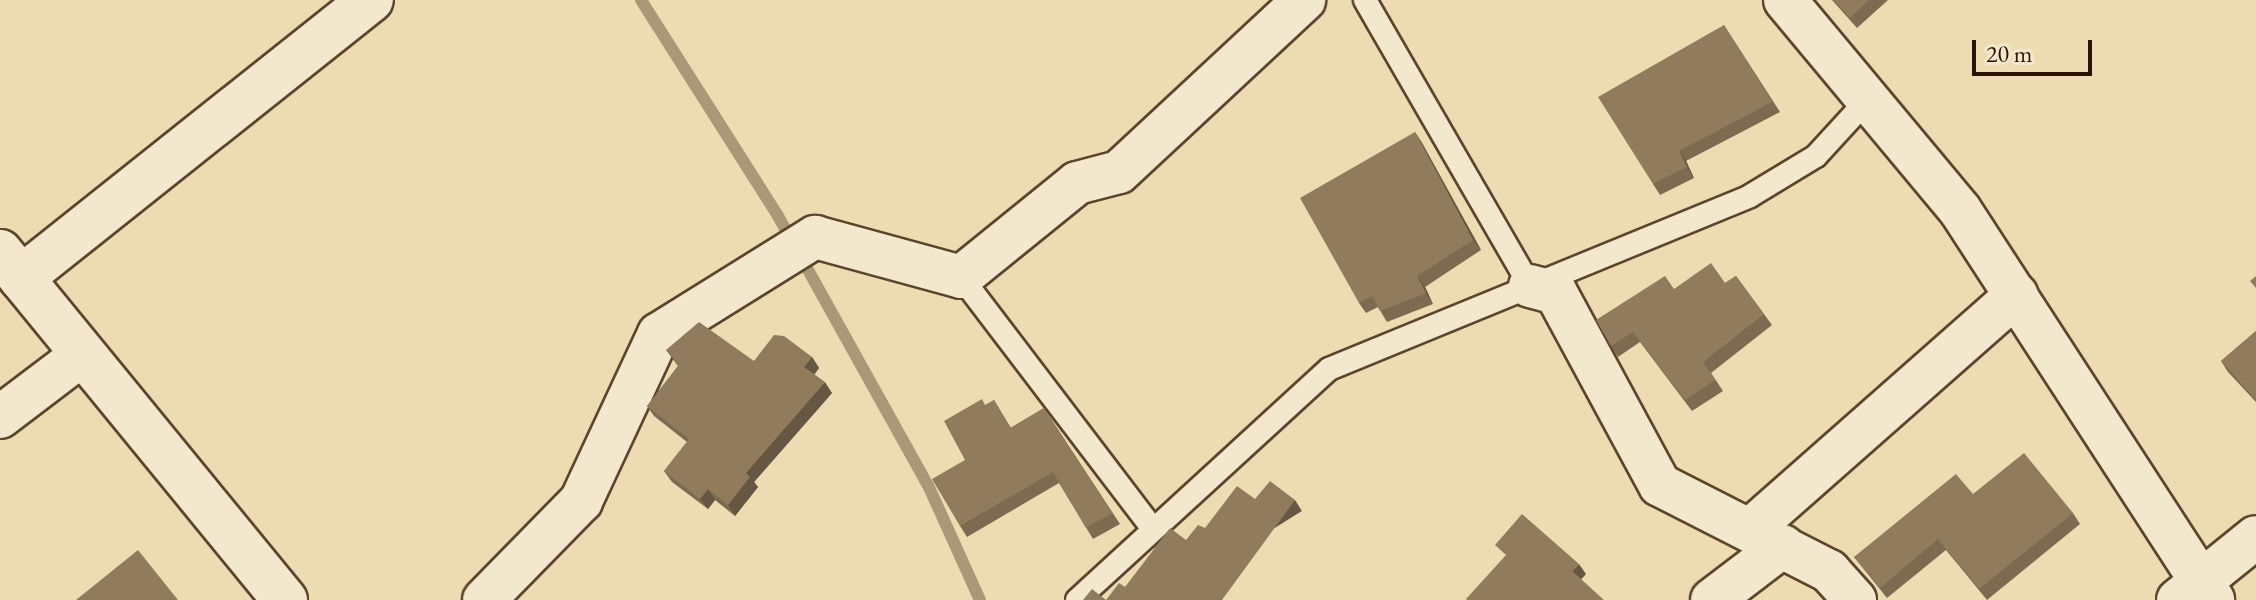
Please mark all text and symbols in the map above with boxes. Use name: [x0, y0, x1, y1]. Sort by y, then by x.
scale bar: [1976, 24, 2096, 74]
text: 20 m: [1986, 38, 2033, 69]

